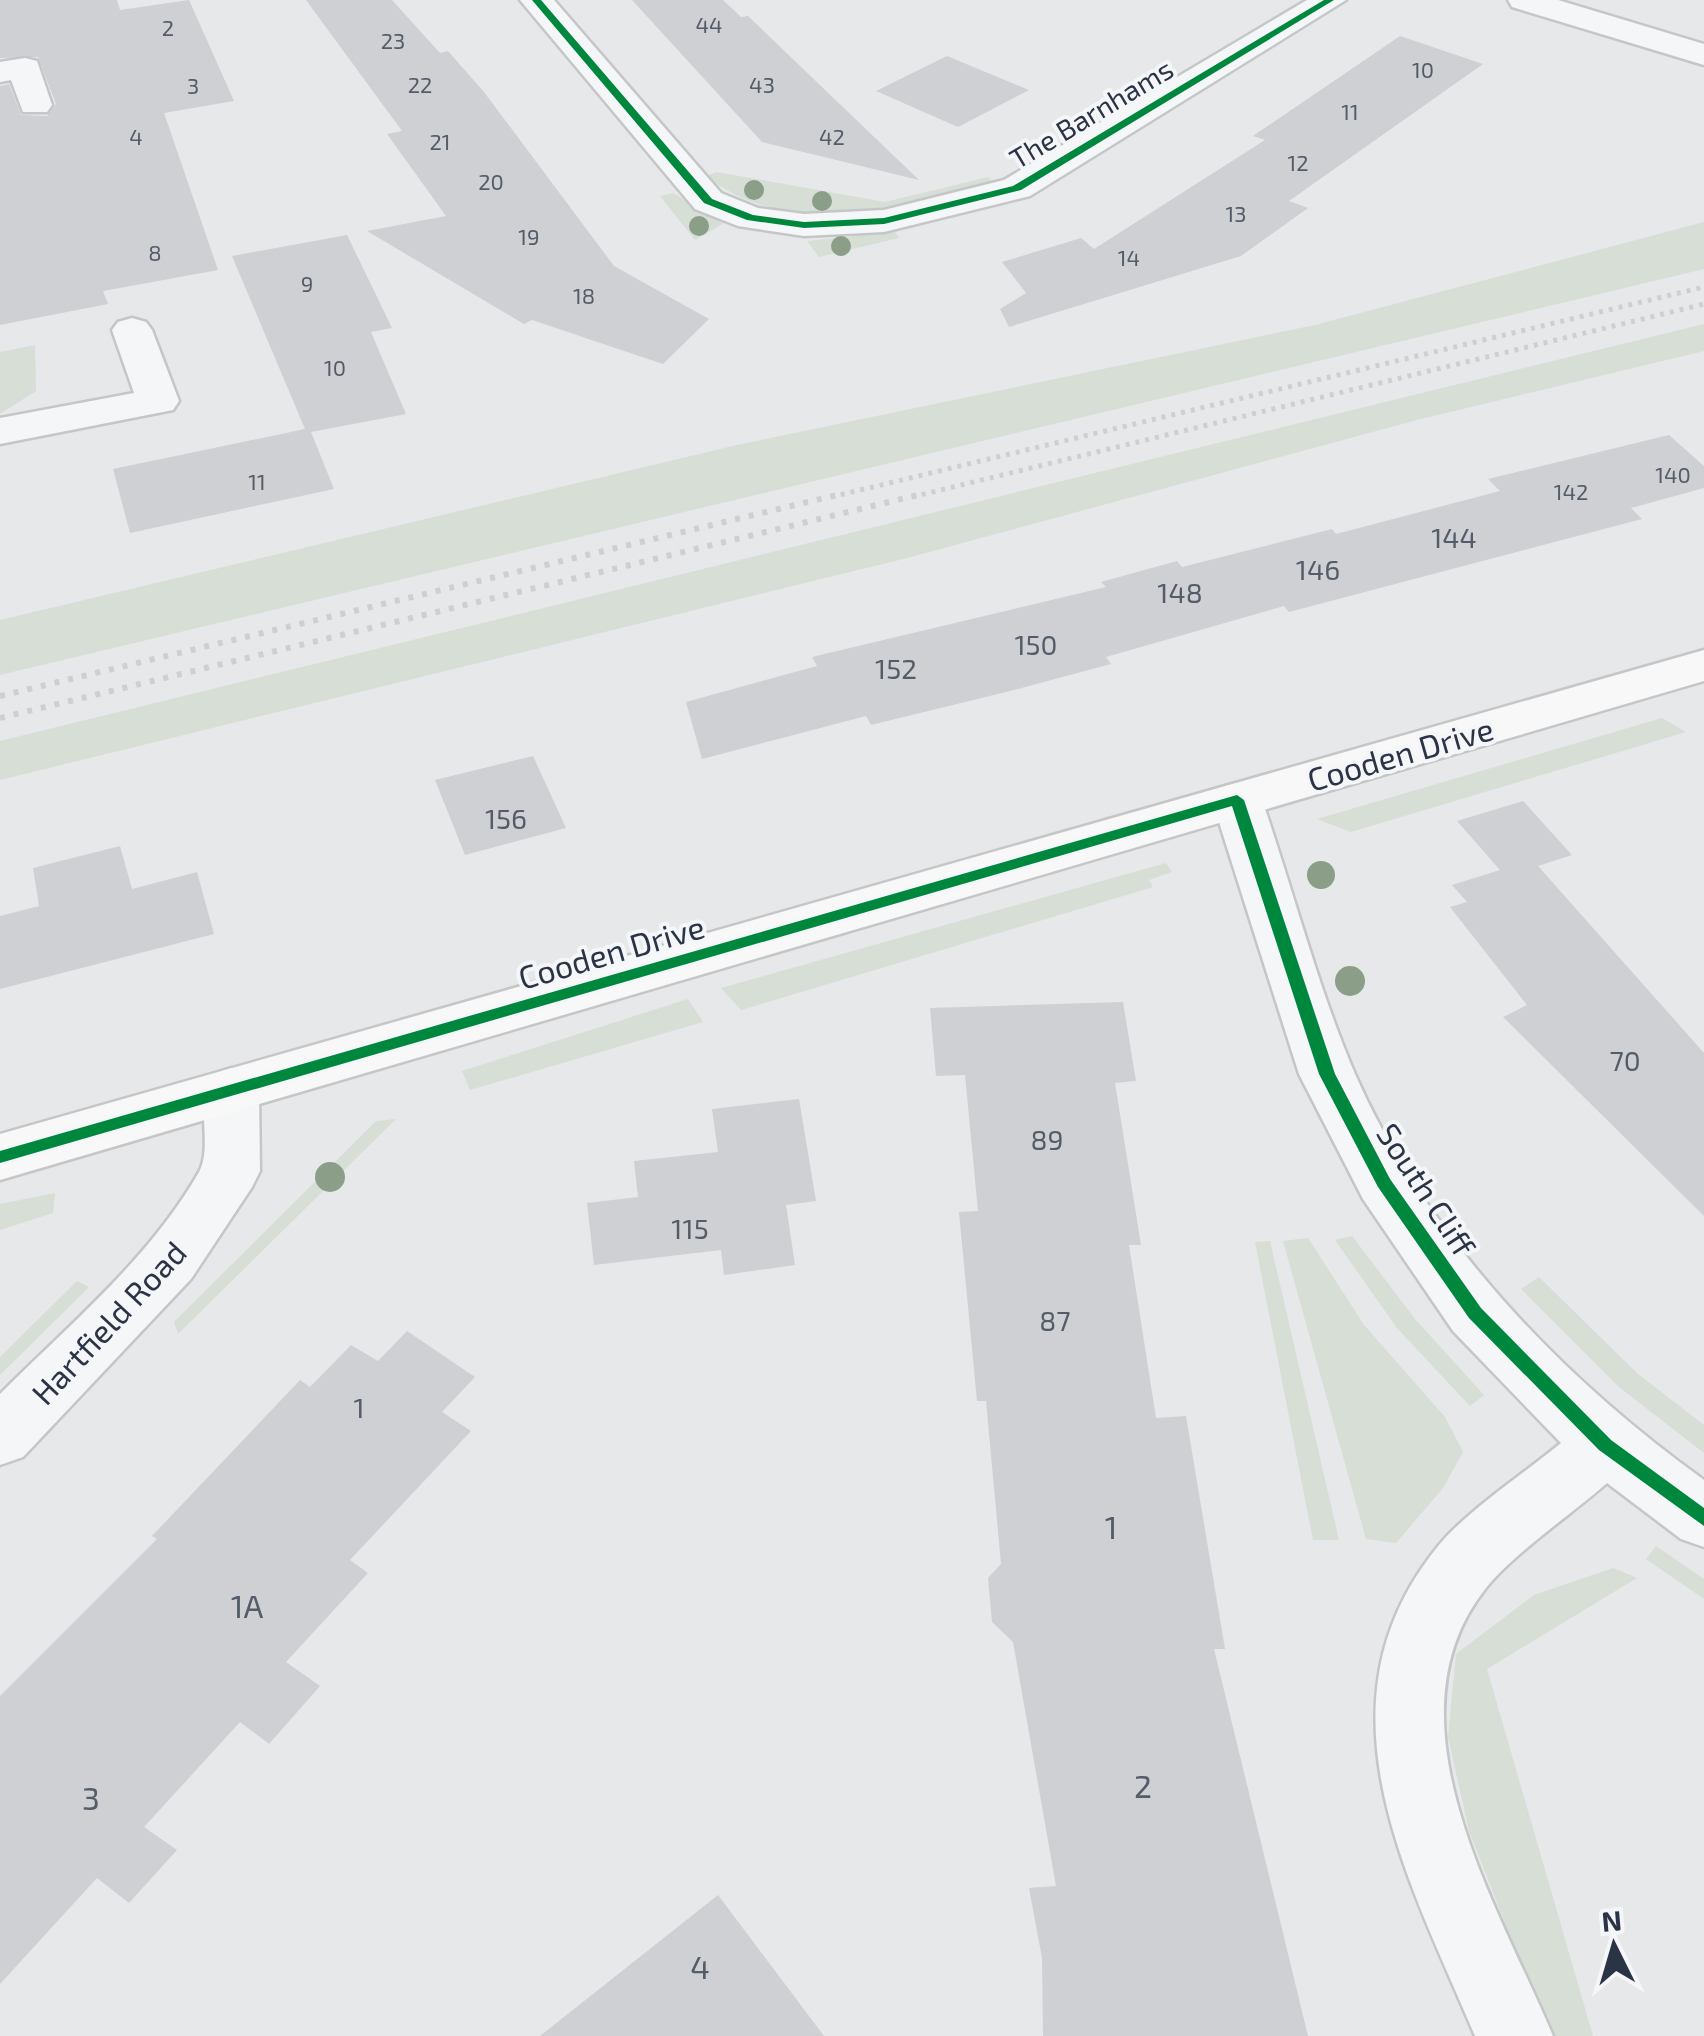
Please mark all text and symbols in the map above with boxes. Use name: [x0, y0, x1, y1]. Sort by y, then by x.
house number: 44: [695, 11, 723, 37]
house number: 2: [162, 14, 174, 40]
house number: 23: [381, 27, 405, 53]
street label: The Barnhams: [1003, 51, 1179, 175]
house number: 10: [1412, 56, 1434, 82]
house number: 22: [408, 71, 432, 97]
house number: 43: [749, 71, 775, 97]
house number: 3: [187, 72, 199, 98]
house number: 11: [1341, 98, 1359, 124]
house number: 4: [129, 123, 143, 149]
house number: 42: [819, 123, 845, 149]
house number: 21: [429, 128, 451, 154]
house number: 12: [1287, 149, 1309, 175]
house number: 20: [478, 168, 504, 194]
house number: 13: [1226, 200, 1247, 226]
house number: 19: [518, 223, 540, 249]
house number: 8: [148, 239, 162, 265]
house number: 14: [1118, 244, 1140, 270]
house number: 9: [301, 270, 313, 296]
house number: 18: [573, 282, 595, 308]
house number: 10: [324, 354, 346, 380]
house number: 140: [1655, 461, 1691, 487]
house number: 11: [248, 468, 266, 494]
house number: 142: [1554, 478, 1588, 504]
house number: 144: [1431, 520, 1477, 554]
house number: 146: [1296, 552, 1340, 586]
house number: 148: [1157, 575, 1203, 609]
house number: 150: [1014, 627, 1058, 661]
house number: 152: [875, 651, 917, 685]
street label: Cooden Drive: [1303, 708, 1497, 798]
house number: 156: [485, 801, 527, 835]
street label: Cooden Drive: [514, 906, 708, 996]
house number: 70: [1609, 1043, 1641, 1077]
street label: South Cliff: [1370, 1115, 1485, 1264]
house number: 89: [1030, 1122, 1064, 1156]
house number: 115: [671, 1211, 709, 1245]
street label: Hartfield Road: [23, 1233, 193, 1411]
house number: 87: [1039, 1303, 1071, 1337]
house number: 1: [353, 1390, 365, 1424]
house number: 1: [1105, 1507, 1117, 1545]
house number: 1A: [231, 1586, 263, 1624]
house number: 2: [1134, 1766, 1152, 1804]
house number: 3: [82, 1778, 100, 1816]
north arrow: [1564, 1896, 1664, 1996]
text: N: [1600, 1902, 1623, 1938]
house number: 4: [690, 1947, 710, 1985]

